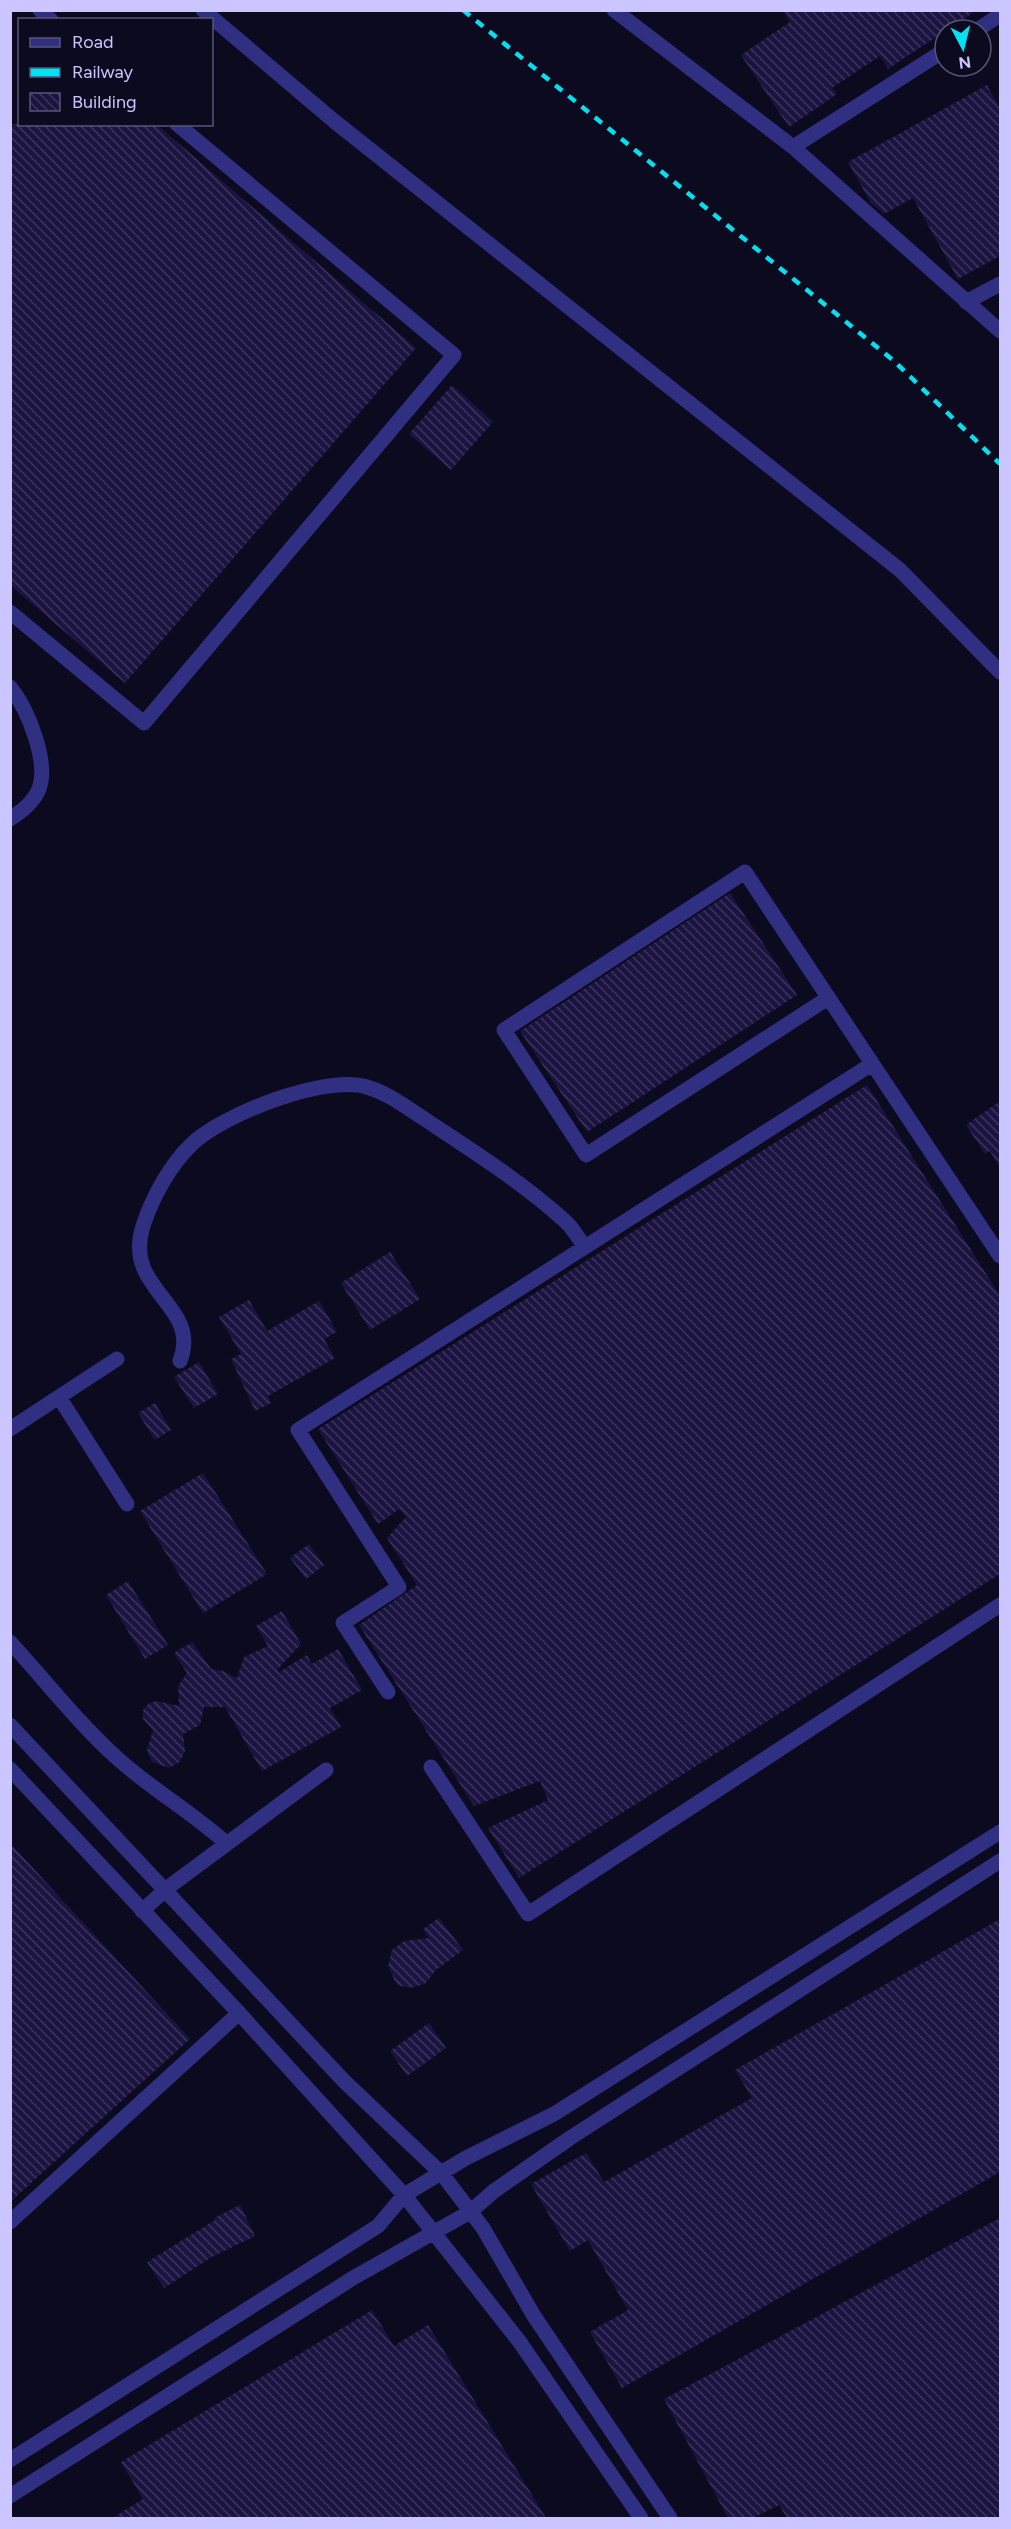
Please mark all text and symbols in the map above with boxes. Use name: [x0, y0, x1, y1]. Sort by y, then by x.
legend: [18, 18, 213, 126]
north arrow: [933, 18, 993, 78]
text: Road: [72, 31, 113, 53]
text: N: [957, 52, 972, 73]
text: Railway: [72, 61, 134, 83]
text: Building: [72, 91, 137, 113]

